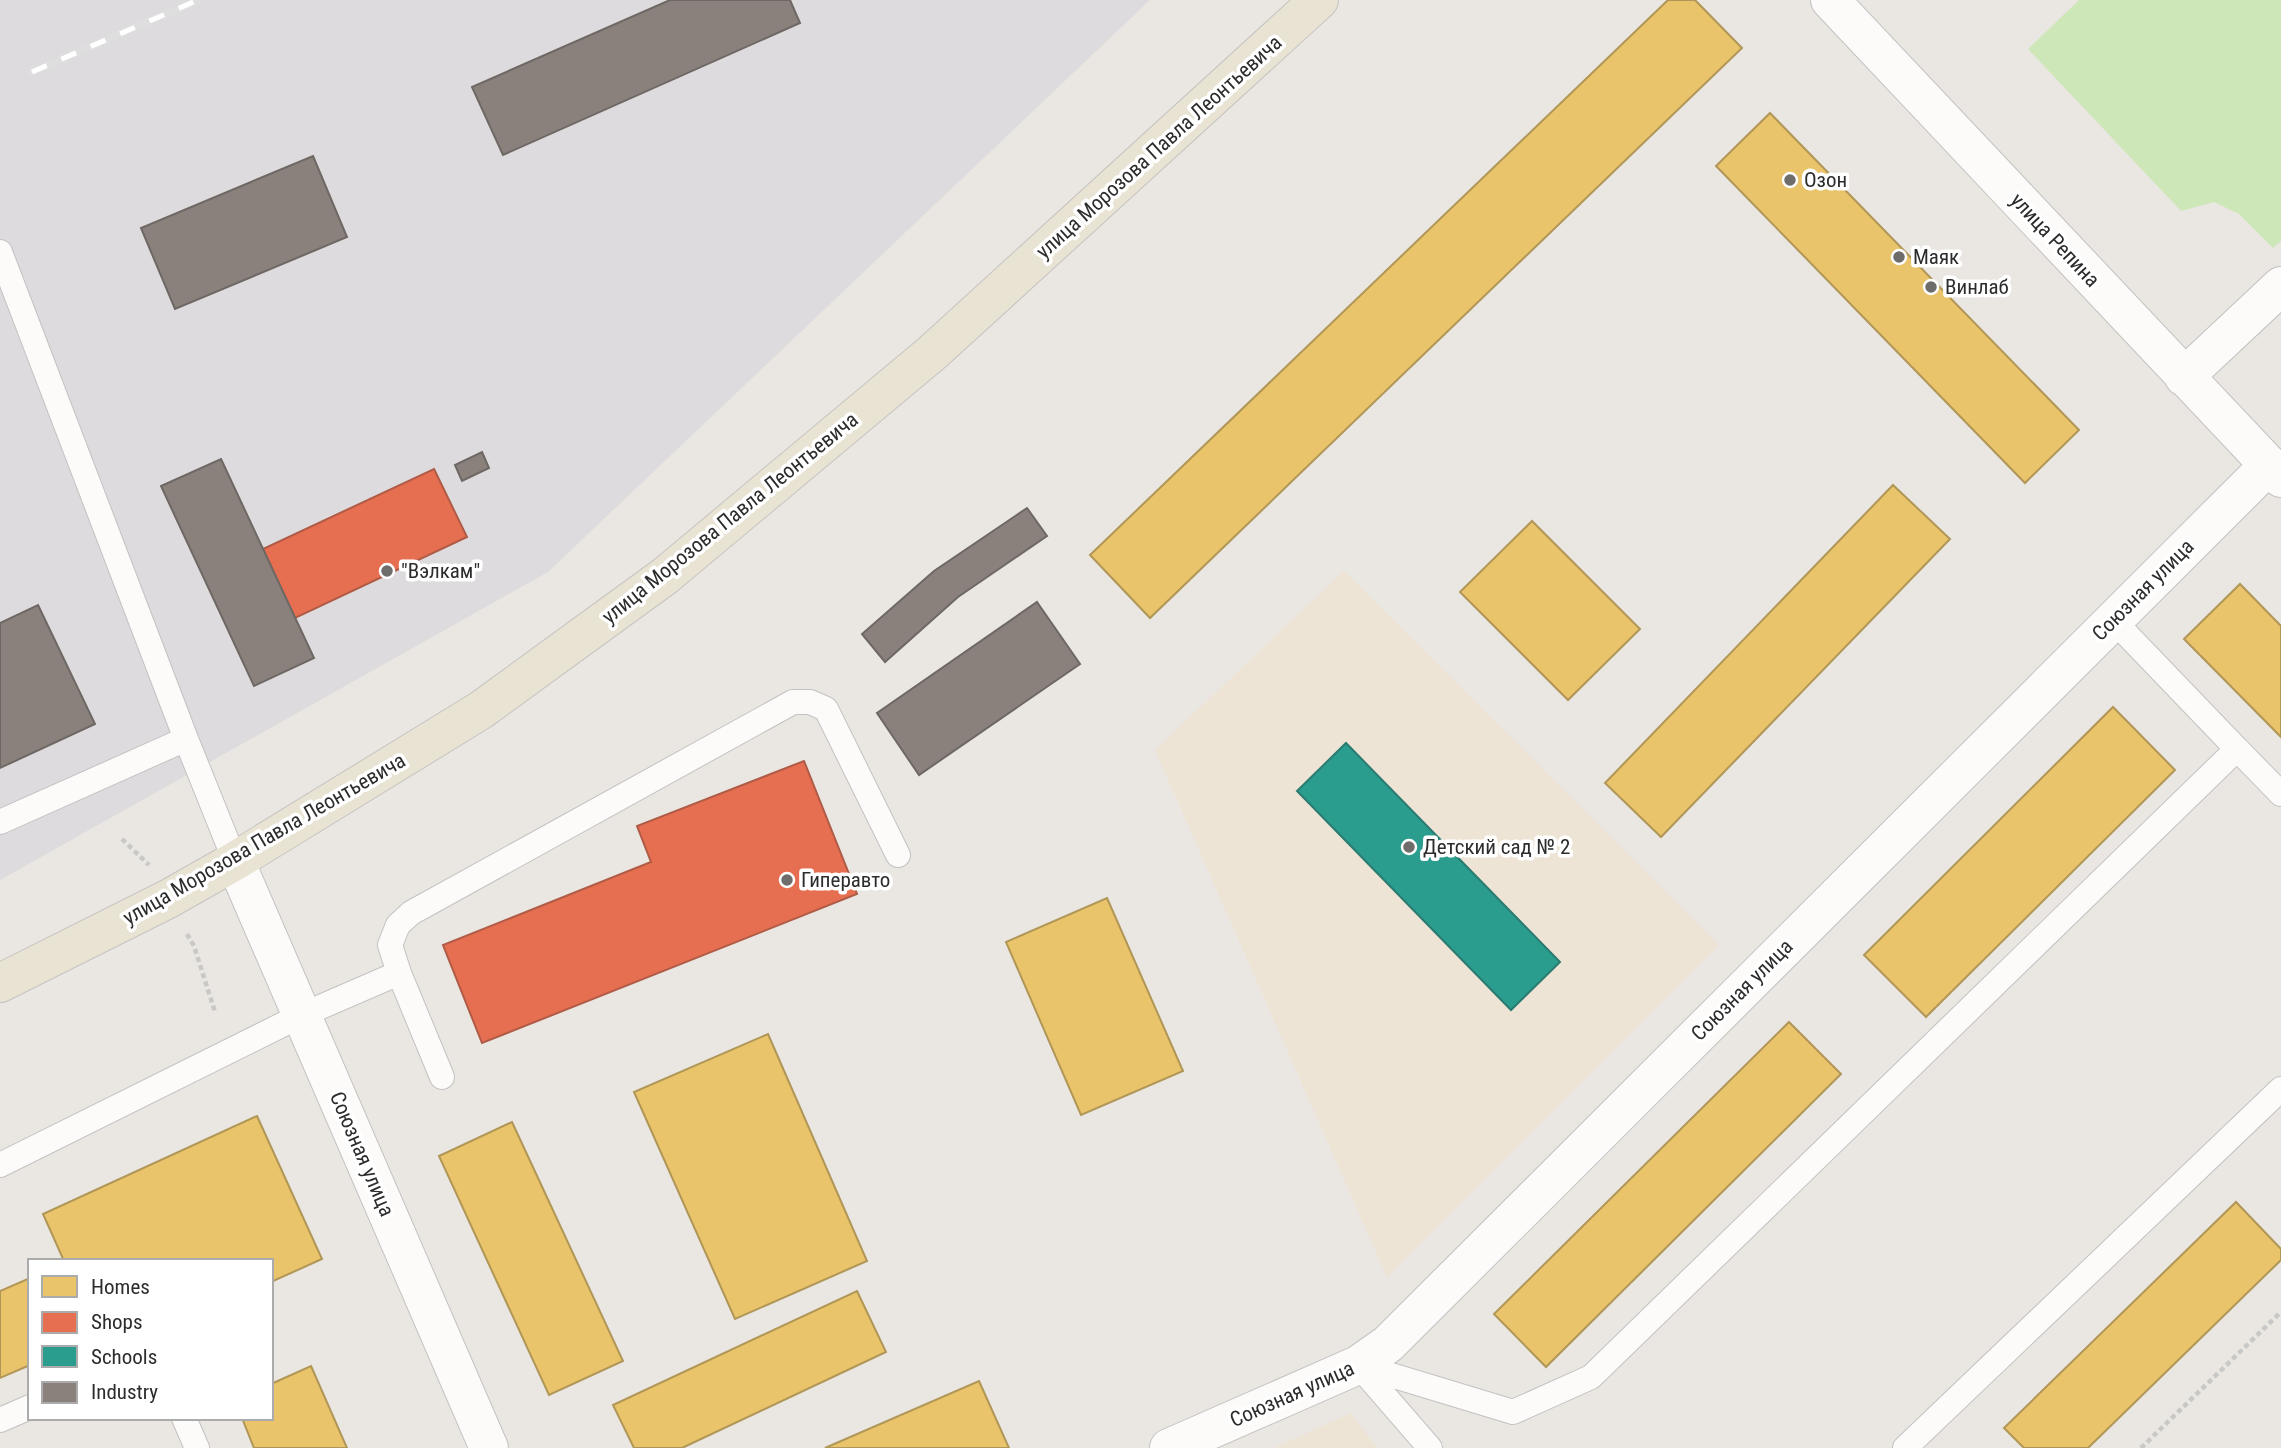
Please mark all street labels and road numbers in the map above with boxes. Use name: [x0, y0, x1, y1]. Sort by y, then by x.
street label: улица Морозова Павла Леонтьевича: [1031, 30, 1287, 264]
street label: улица Репина: [2006, 188, 2104, 292]
street label: улица Морозова Павла Леонтьевича: [597, 407, 863, 629]
street label: Союзная улица: [2087, 534, 2199, 646]
street label: улица Морозова Павла Леонтьевича: [119, 748, 409, 930]
street label: Союзная улица: [1686, 934, 1798, 1046]
street label: Союзная улица: [325, 1088, 399, 1220]
street label: Союзная улица: [1226, 1356, 1358, 1432]

